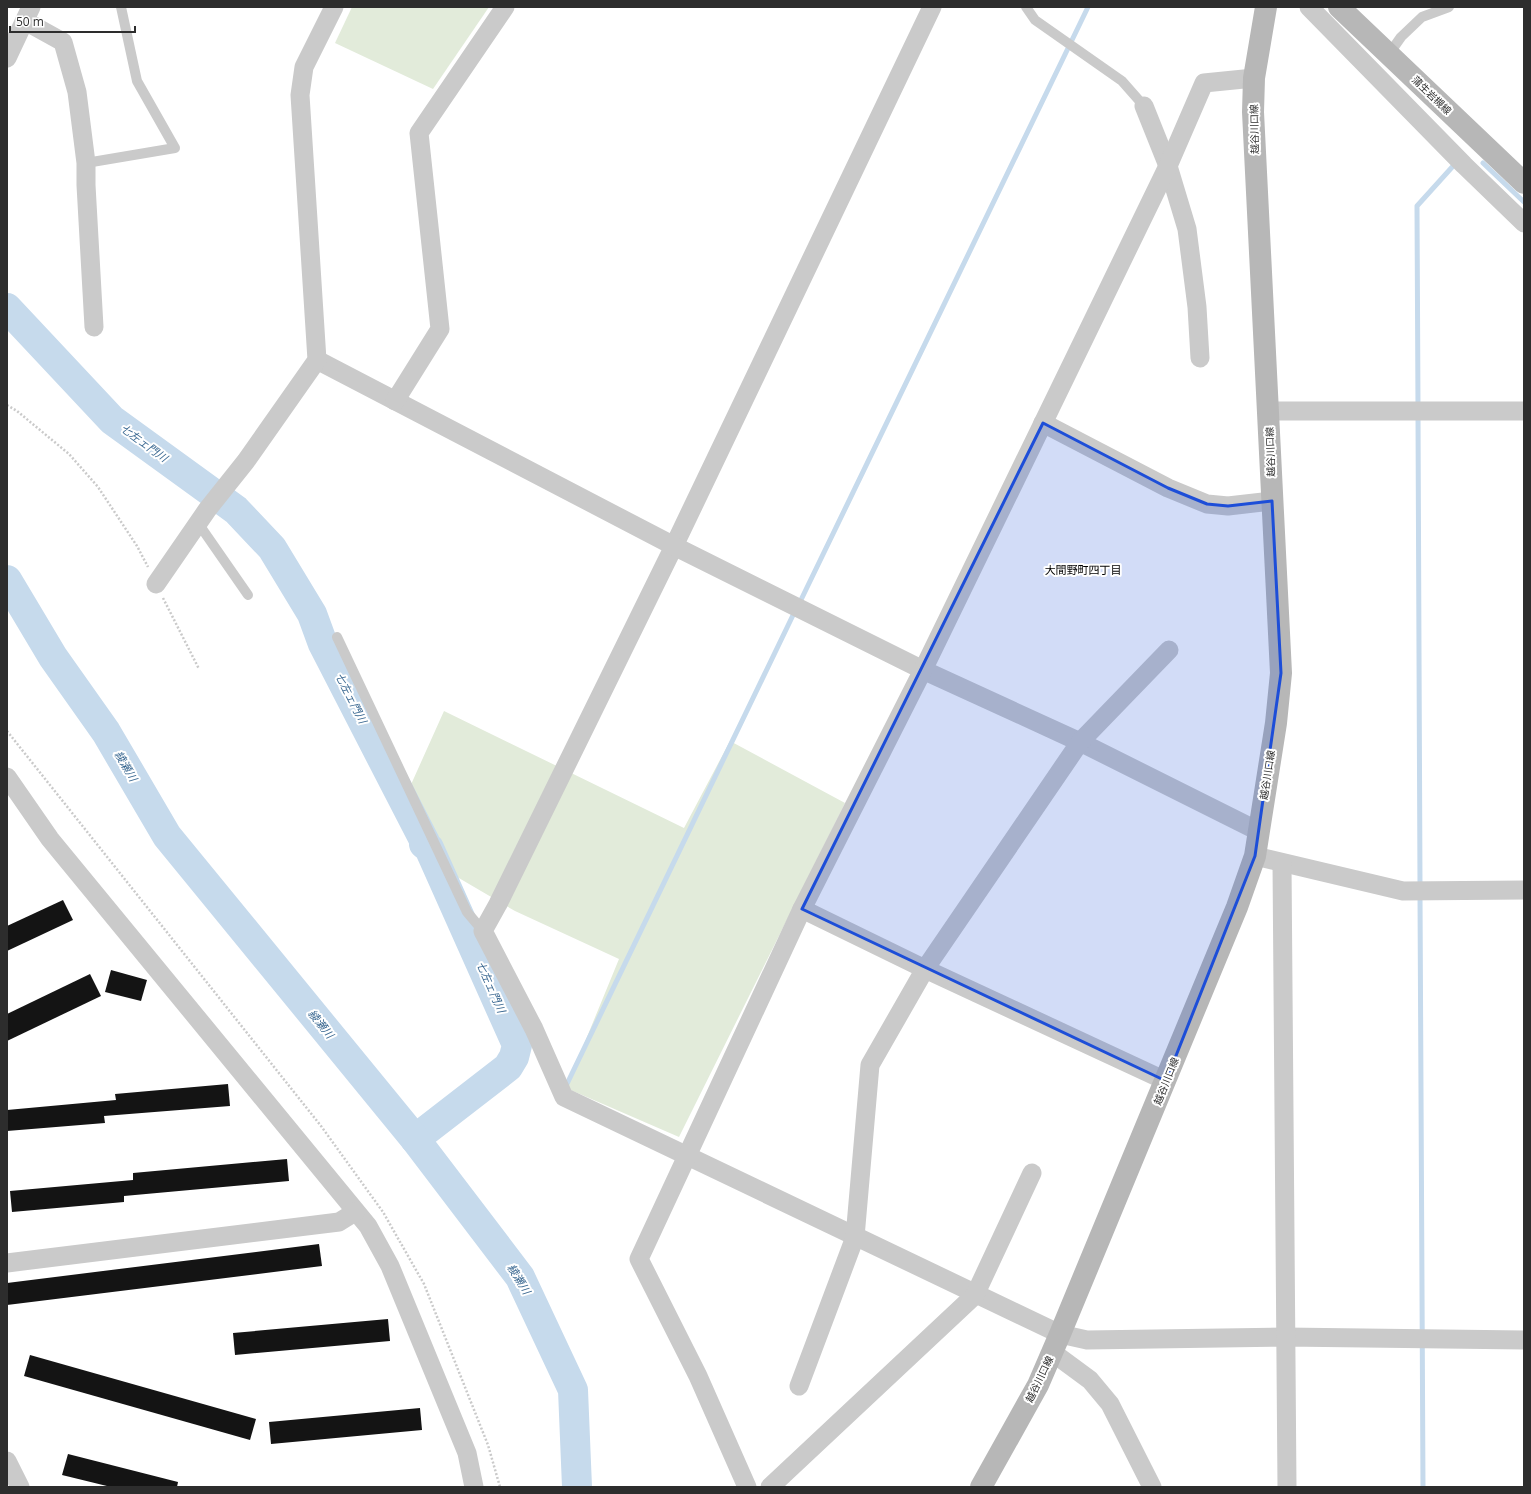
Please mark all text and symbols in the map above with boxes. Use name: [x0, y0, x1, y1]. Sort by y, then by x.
scale bar: [10, 8, 135, 34]
text: 50 m: [16, 13, 44, 30]
street label: 蒲生岩槻線: [1409, 73, 1455, 117]
street label: 越谷川口線: [1247, 104, 1261, 154]
water label: 七左ェ門川: [118, 420, 172, 465]
street label: 越谷川口線: [1262, 427, 1278, 477]
district label: 大間野町四丁目: [1045, 562, 1122, 577]
water label: 七左ェ門川: [332, 670, 371, 727]
water label: 綾瀬川: [112, 748, 142, 785]
street label: 越谷川口線: [1256, 749, 1278, 801]
water label: 七左ェ門川: [473, 959, 510, 1016]
water label: 綾瀬川: [305, 1006, 338, 1042]
street label: 越谷川口線: [1150, 1055, 1182, 1107]
water label: 綾瀬川: [505, 1261, 535, 1298]
street label: 越谷川口線: [1022, 1353, 1056, 1405]

